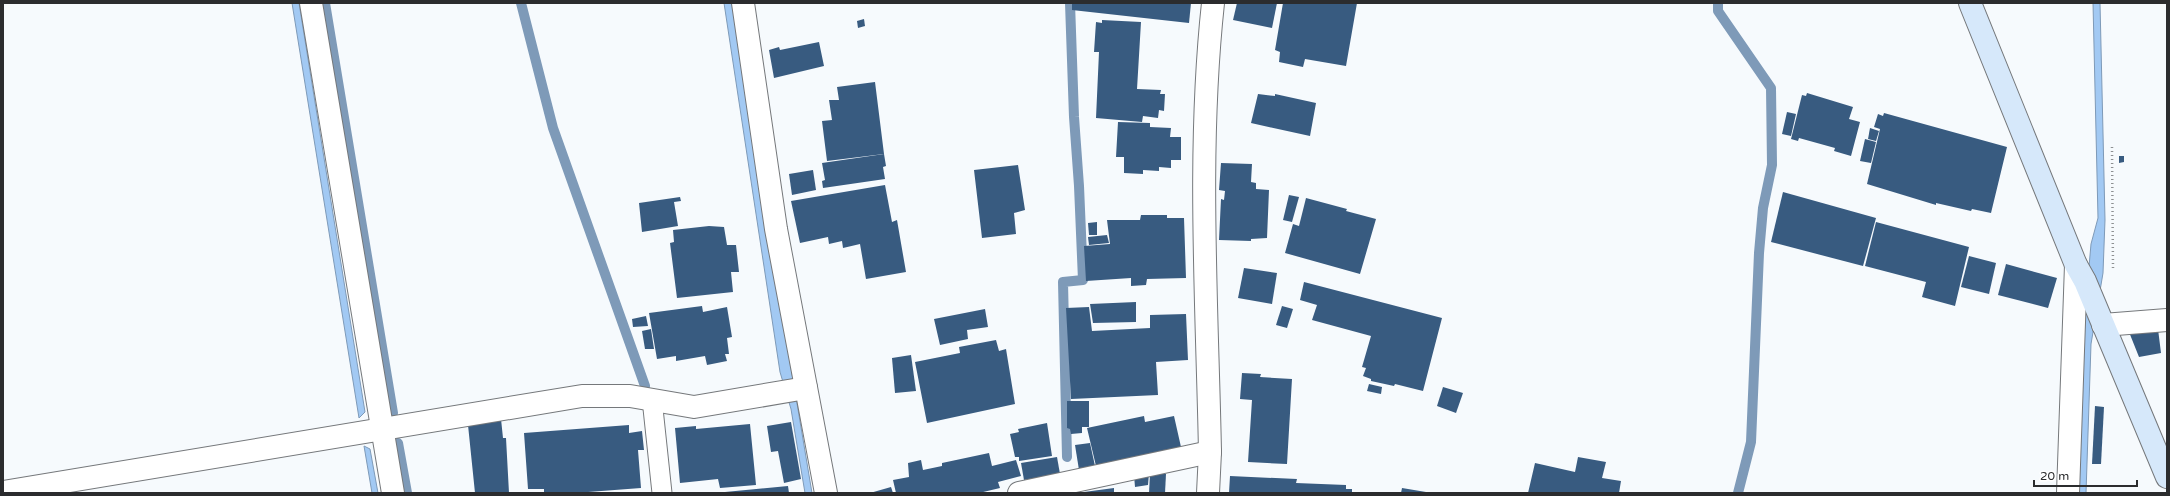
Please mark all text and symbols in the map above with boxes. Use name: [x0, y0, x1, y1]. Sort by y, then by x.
scale bar: [2034, 462, 2137, 488]
text: 20 m: [2040, 469, 2069, 483]

